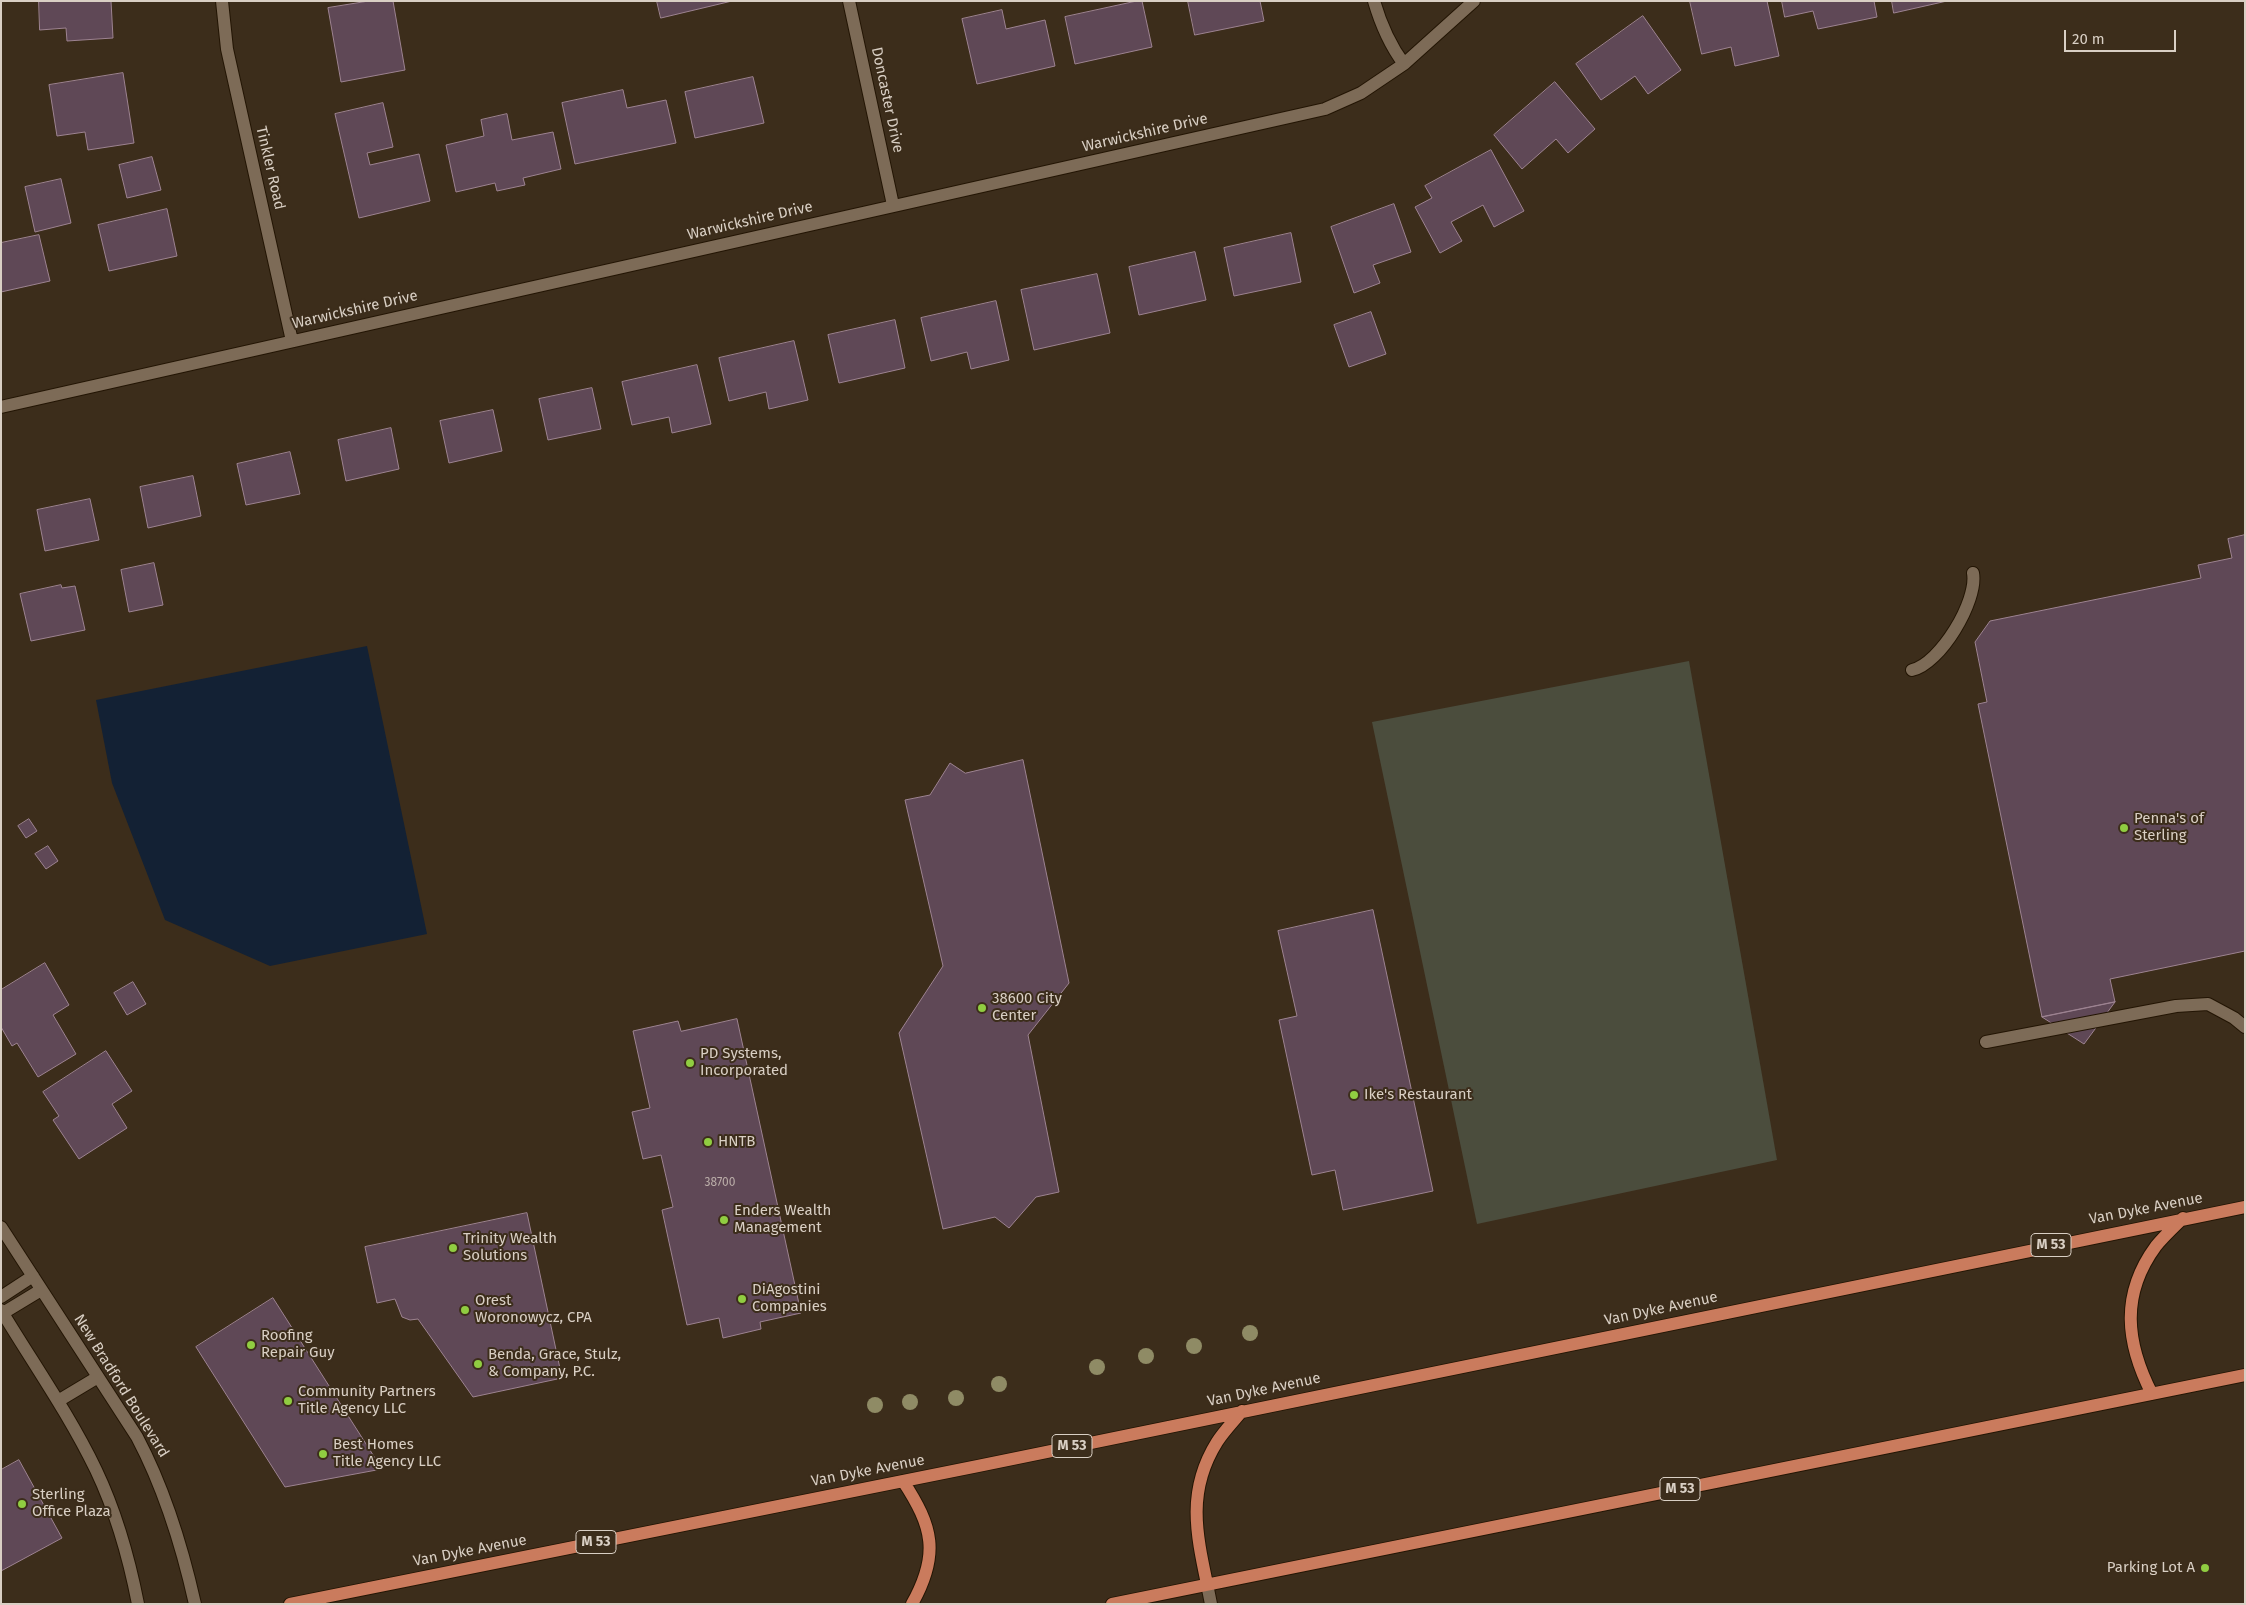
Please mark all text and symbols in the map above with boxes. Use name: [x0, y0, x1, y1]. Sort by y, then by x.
scale bar: [2066, 20, 2178, 52]
text: 20 m: [2072, 30, 2105, 48]
street label: Doncaster Drive: [867, 46, 907, 154]
street label: Warwickshire Drive: [1080, 110, 1210, 156]
street label: Tinkler Road: [252, 124, 288, 212]
street label: Warwickshire Drive: [685, 198, 815, 244]
street label: Warwickshire Drive: [290, 287, 420, 333]
place label: Penna's of Sterling: [2134, 810, 2204, 845]
marker: Penna's of Sterling: [2118, 822, 2130, 834]
place label: 38600 City Center: [992, 990, 1062, 1025]
marker: 38600 City Center: [976, 1002, 988, 1014]
place label: PD Systems, Incorporated: [700, 1045, 788, 1080]
marker: PD Systems, Incorporated: [684, 1057, 696, 1069]
place label: Ike's Restaurant: [1364, 1086, 1472, 1104]
marker: Ike's Restaurant: [1348, 1089, 1360, 1101]
place label: HNTB: [718, 1133, 755, 1151]
marker: HNTB: [702, 1136, 714, 1148]
house number: 38700: [705, 1176, 735, 1190]
street label: Van Dyke Avenue: [2088, 1189, 2204, 1229]
place label: Enders Wealth Management: [734, 1202, 831, 1237]
marker: Enders Wealth Management: [718, 1214, 730, 1226]
place label: Trinity Wealth Solutions: [463, 1230, 557, 1265]
road number: M 53: [2031, 1234, 2071, 1256]
marker: Trinity Wealth Solutions: [447, 1242, 459, 1254]
place label: DiAgostini Companies: [752, 1281, 827, 1316]
street label: Van Dyke Avenue: [1603, 1288, 1719, 1330]
place label: Orest Woronowycz, CPA: [475, 1292, 592, 1327]
marker: DiAgostini Companies: [736, 1293, 748, 1305]
marker: Orest Woronowycz, CPA: [459, 1304, 471, 1316]
street label: New Bradford Boulevard: [70, 1311, 172, 1461]
place label: Roofing Repair Guy: [261, 1327, 335, 1362]
marker: Roofing Repair Guy: [245, 1339, 257, 1351]
place label: Benda, Grace, Stulz, & Company, P.C.: [488, 1346, 621, 1381]
marker: Benda, Grace, Stulz, & Company, P.C.: [472, 1358, 484, 1370]
street label: Van Dyke Avenue: [1206, 1369, 1322, 1411]
place label: Community Partners Title Agency LLC: [298, 1383, 436, 1418]
marker: Community Partners Title Agency LLC: [282, 1395, 294, 1407]
road number: M 53: [1052, 1434, 1092, 1458]
place label: Best Homes Title Agency LLC: [333, 1436, 441, 1471]
marker: Best Homes Title Agency LLC: [317, 1448, 329, 1460]
street label: Van Dyke Avenue: [810, 1451, 926, 1491]
road number: M 53: [1660, 1478, 1700, 1500]
place label: Sterling Office Plaza: [32, 1486, 111, 1521]
marker: Sterling Office Plaza: [16, 1498, 28, 1510]
road number: M 53: [576, 1530, 616, 1554]
street label: Van Dyke Avenue: [412, 1531, 528, 1571]
place label: Parking Lot A: [2107, 1559, 2195, 1577]
marker: Parking Lot A: [2199, 1562, 2211, 1574]

